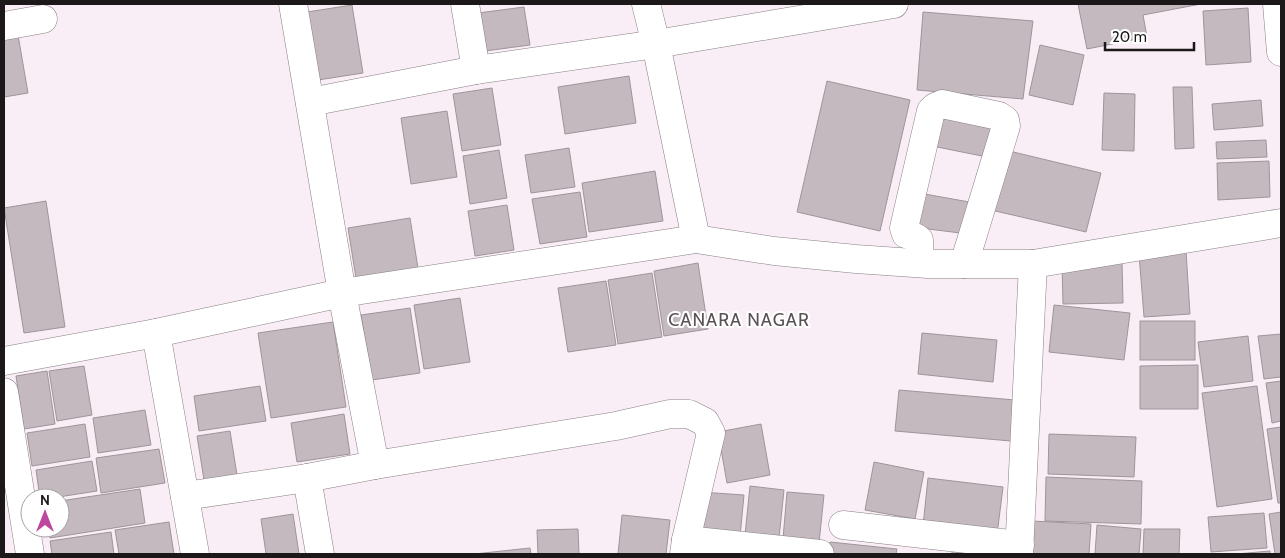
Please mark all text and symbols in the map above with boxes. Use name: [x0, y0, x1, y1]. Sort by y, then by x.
scale bar: [1105, 20, 1194, 52]
text: 20 m: [1112, 28, 1147, 46]
district label: CANARA NAGAR: [668, 309, 810, 331]
north arrow: [20, 488, 70, 538]
text: N: [40, 491, 50, 509]

